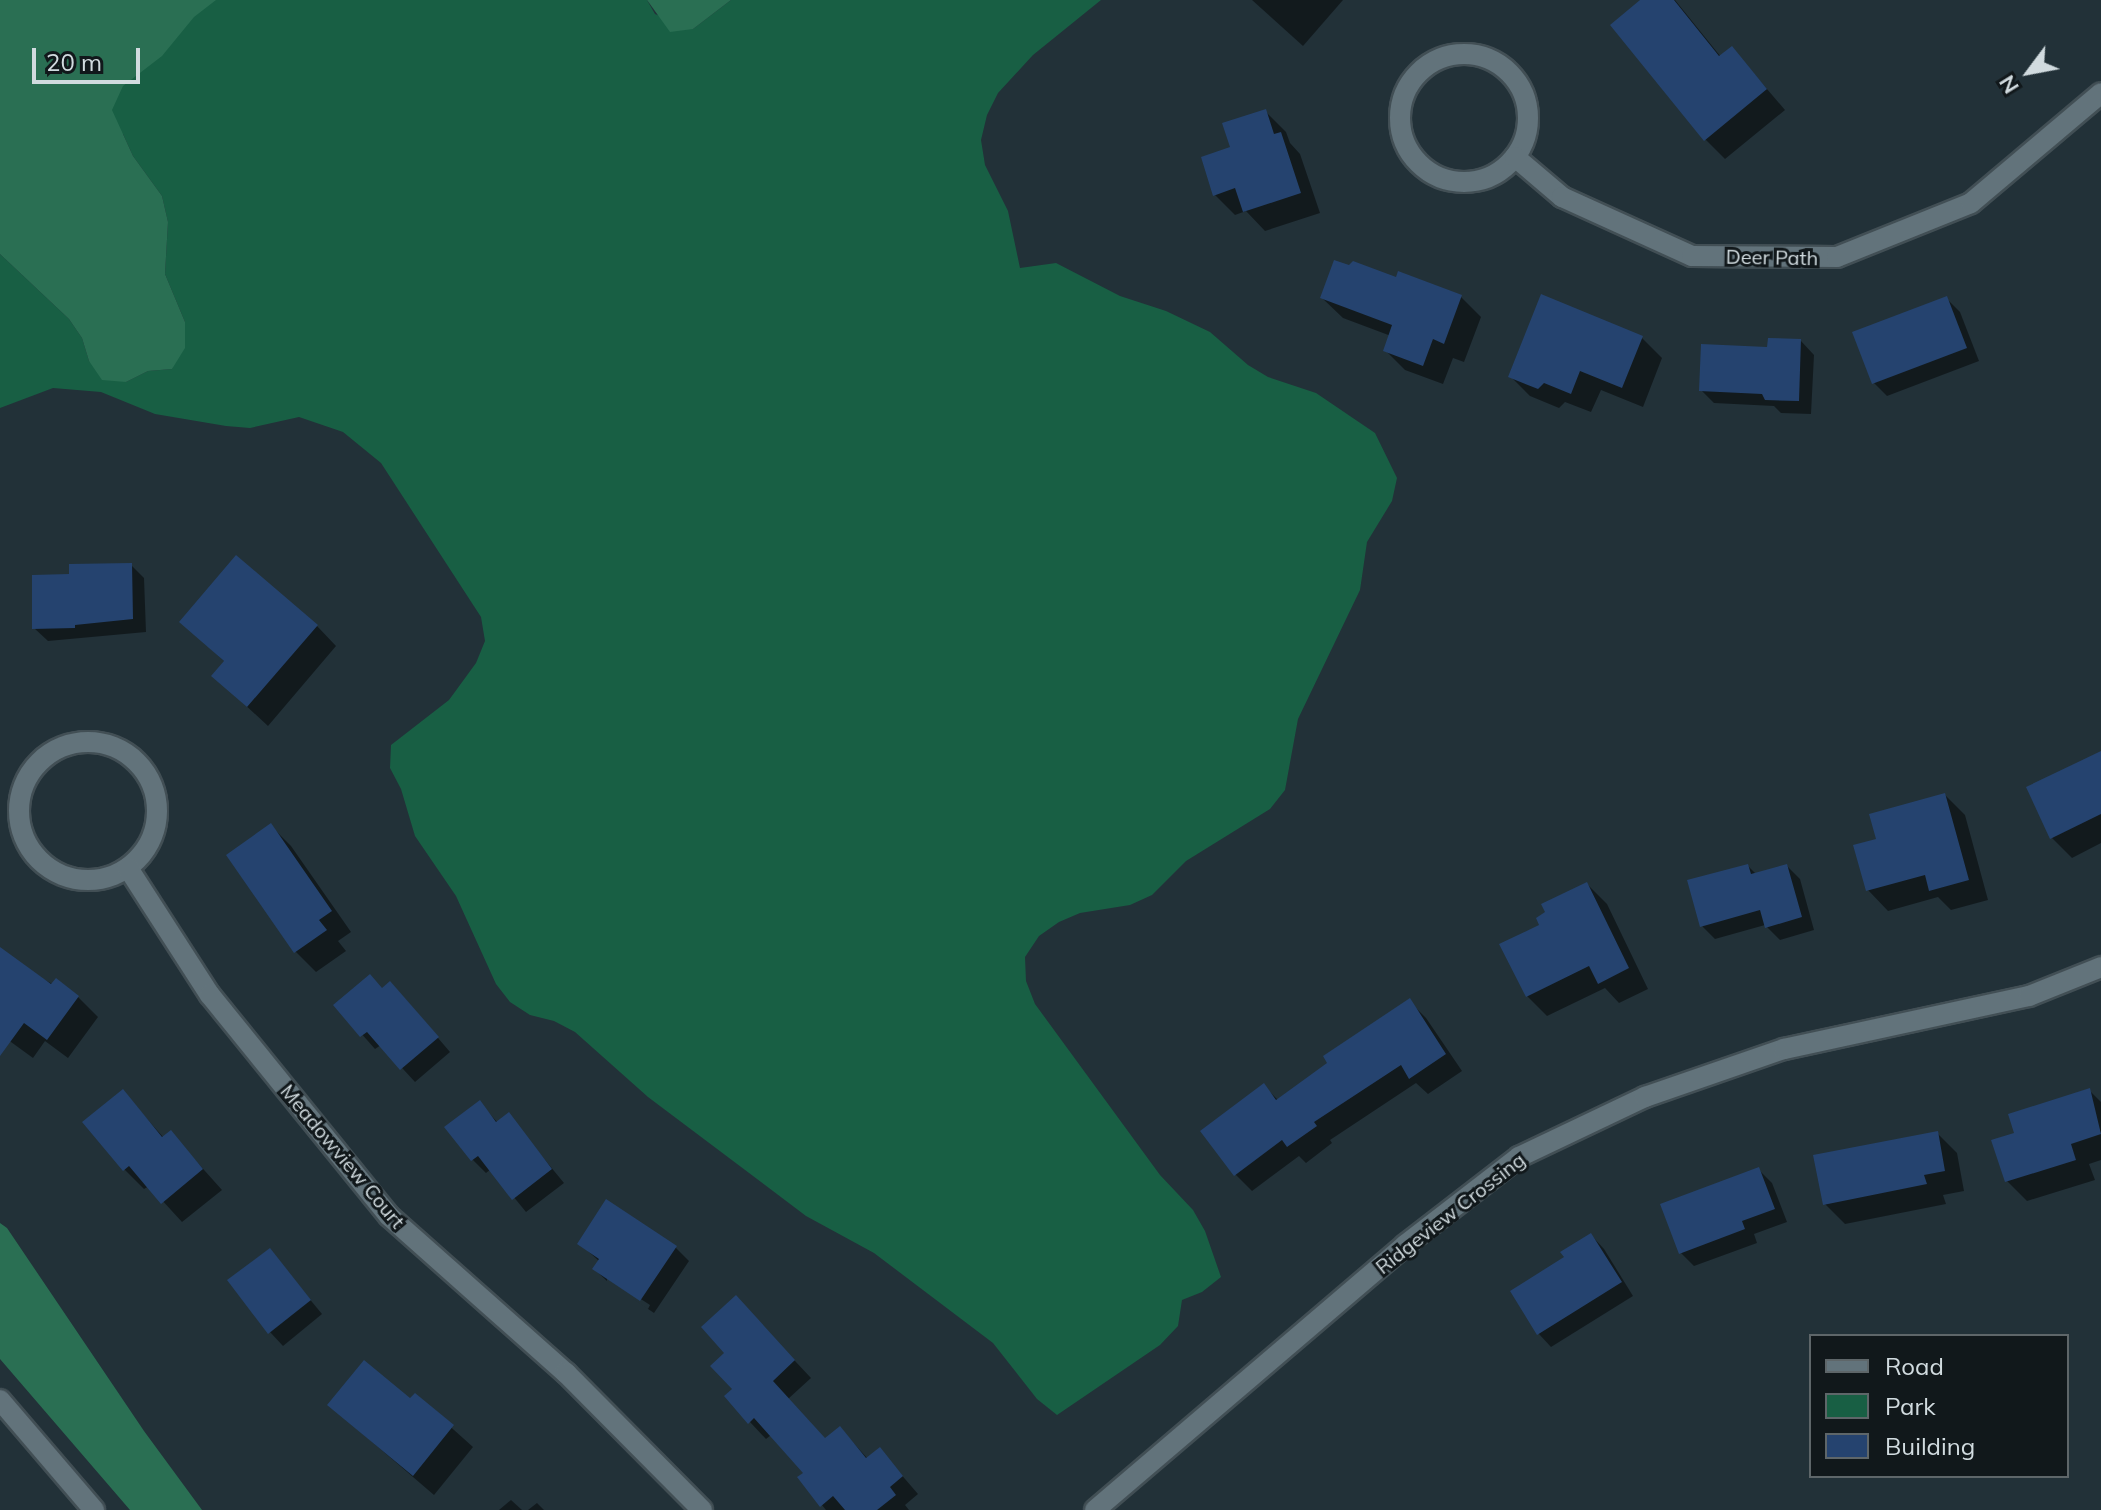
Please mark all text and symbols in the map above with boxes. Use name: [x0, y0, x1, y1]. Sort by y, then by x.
scale bar: [36, 32, 144, 82]
north arrow: [1989, 32, 2069, 112]
text: 20 m: [46, 47, 102, 77]
text: N: [1992, 70, 2025, 99]
street label: Deer Path: [1726, 244, 1818, 270]
street label: Meadowview Court: [276, 1079, 410, 1233]
street label: Ridgeview Crossing: [1371, 1147, 1529, 1279]
legend: [1809, 1334, 2069, 1478]
text: Road: [1885, 1351, 1944, 1381]
text: Park: [1885, 1391, 1936, 1421]
text: Building: [1885, 1431, 1975, 1461]

